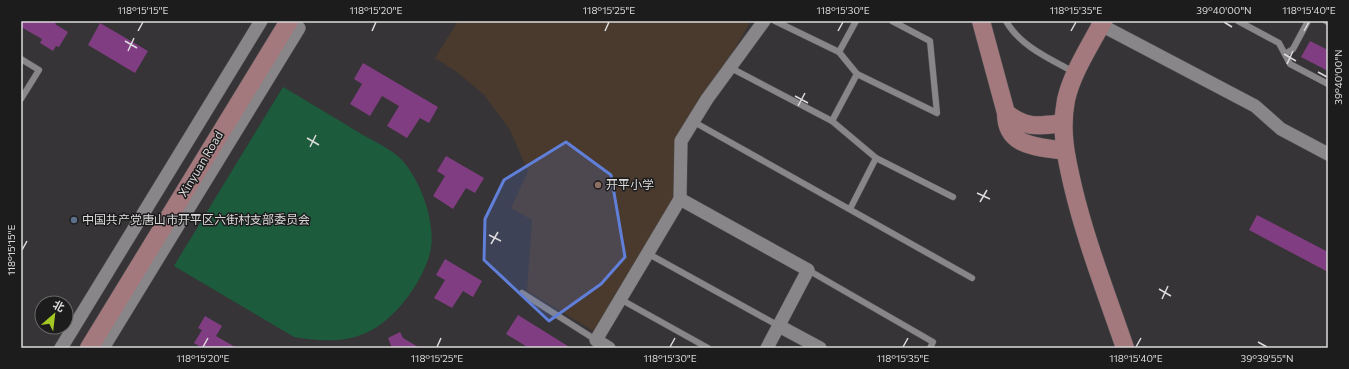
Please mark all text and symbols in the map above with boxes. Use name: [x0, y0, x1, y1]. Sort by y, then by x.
text: 118°15'15"E: [117, 4, 169, 16]
text: 118°15'20"E: [349, 4, 403, 16]
text: 118°15'25"E: [583, 4, 635, 16]
text: 118°15'30"E: [816, 4, 870, 16]
text: 118°15'35"E: [1050, 4, 1102, 16]
text: 39°40'00"N: [1196, 4, 1252, 16]
text: 118°15'40"E: [1282, 4, 1336, 16]
text: 39°40'00"N: [1332, 49, 1344, 105]
street label: Xinyuan Road: [175, 128, 225, 199]
place label: 开平小学: [606, 177, 654, 191]
marker: 开平小学: [593, 180, 603, 190]
place label: 中国共产党唐山市开平区六街村支部委员会: [82, 212, 310, 226]
marker: 中国共产党唐山市开平区六街村支部委员会: [69, 215, 79, 225]
text: 118°15'15"E: [5, 224, 17, 276]
north arrow: [34, 295, 74, 335]
text: 北: [51, 297, 67, 314]
text: 118°15'20"E: [176, 352, 230, 364]
text: 118°15'25"E: [411, 352, 463, 364]
text: 118°15'30"E: [643, 352, 697, 364]
text: 118°15'35"E: [877, 352, 929, 364]
text: 118°15'40"E: [1109, 352, 1163, 364]
text: 39°39'55"N: [1240, 352, 1294, 364]

